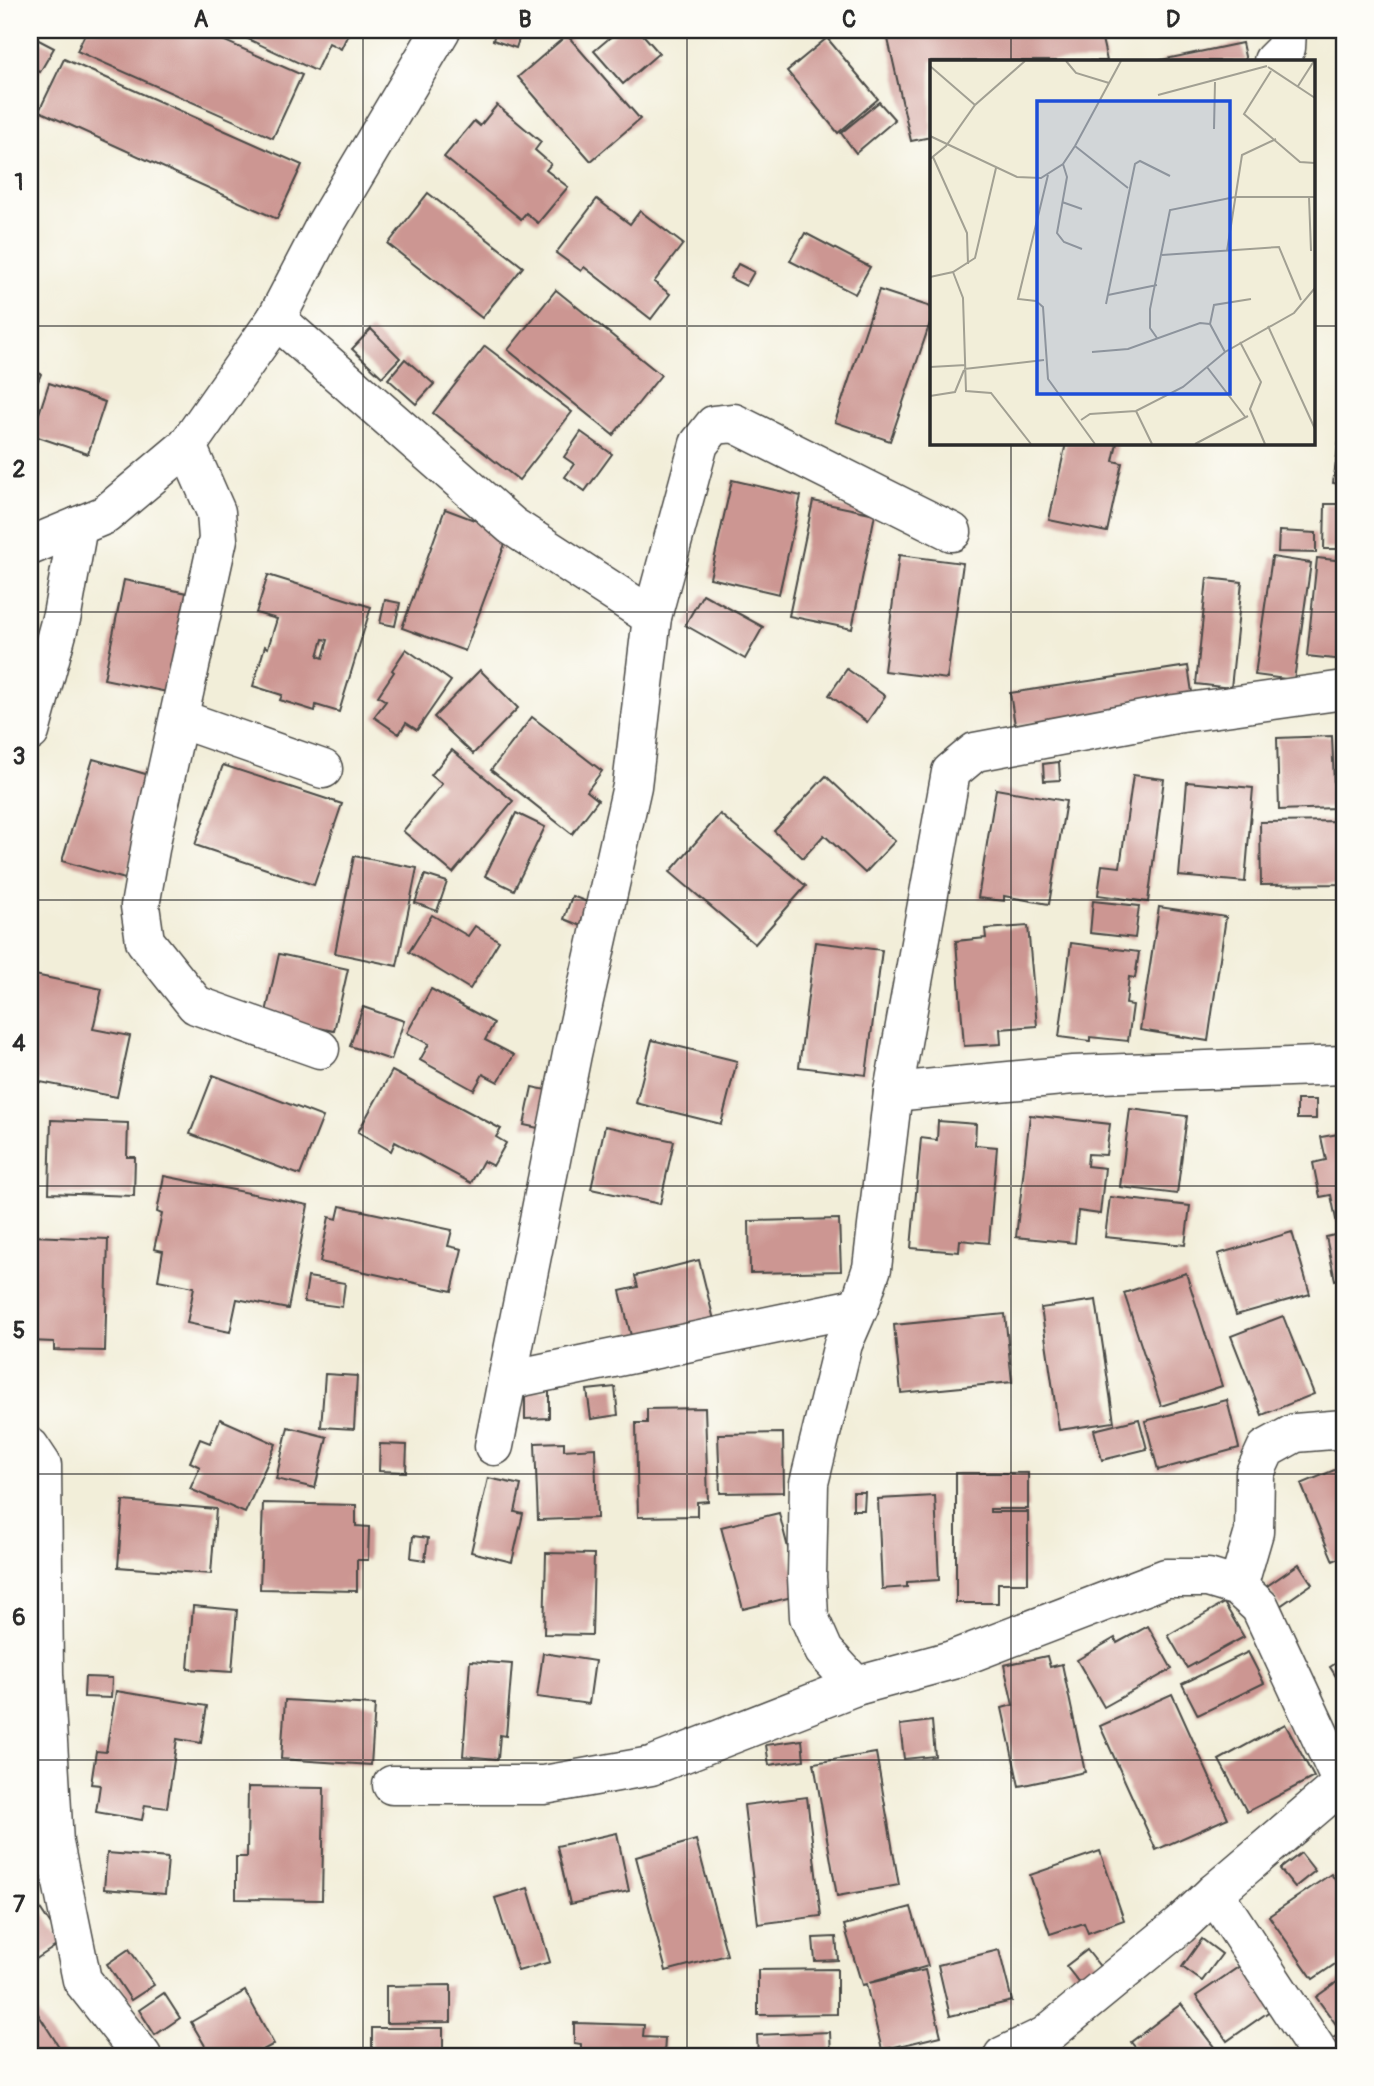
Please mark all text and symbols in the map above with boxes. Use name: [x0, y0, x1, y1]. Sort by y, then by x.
text: A: [194, 5, 209, 34]
text: B: [518, 5, 532, 34]
text: C: [842, 5, 856, 34]
text: D: [1166, 5, 1180, 34]
inset map: [930, 60, 1314, 444]
text: 1: [15, 168, 24, 197]
text: 2: [13, 455, 26, 484]
text: 3: [13, 742, 25, 771]
text: 4: [12, 1029, 26, 1058]
text: 5: [13, 1316, 25, 1345]
text: 6: [12, 1603, 26, 1632]
text: 7: [13, 1890, 26, 1919]

